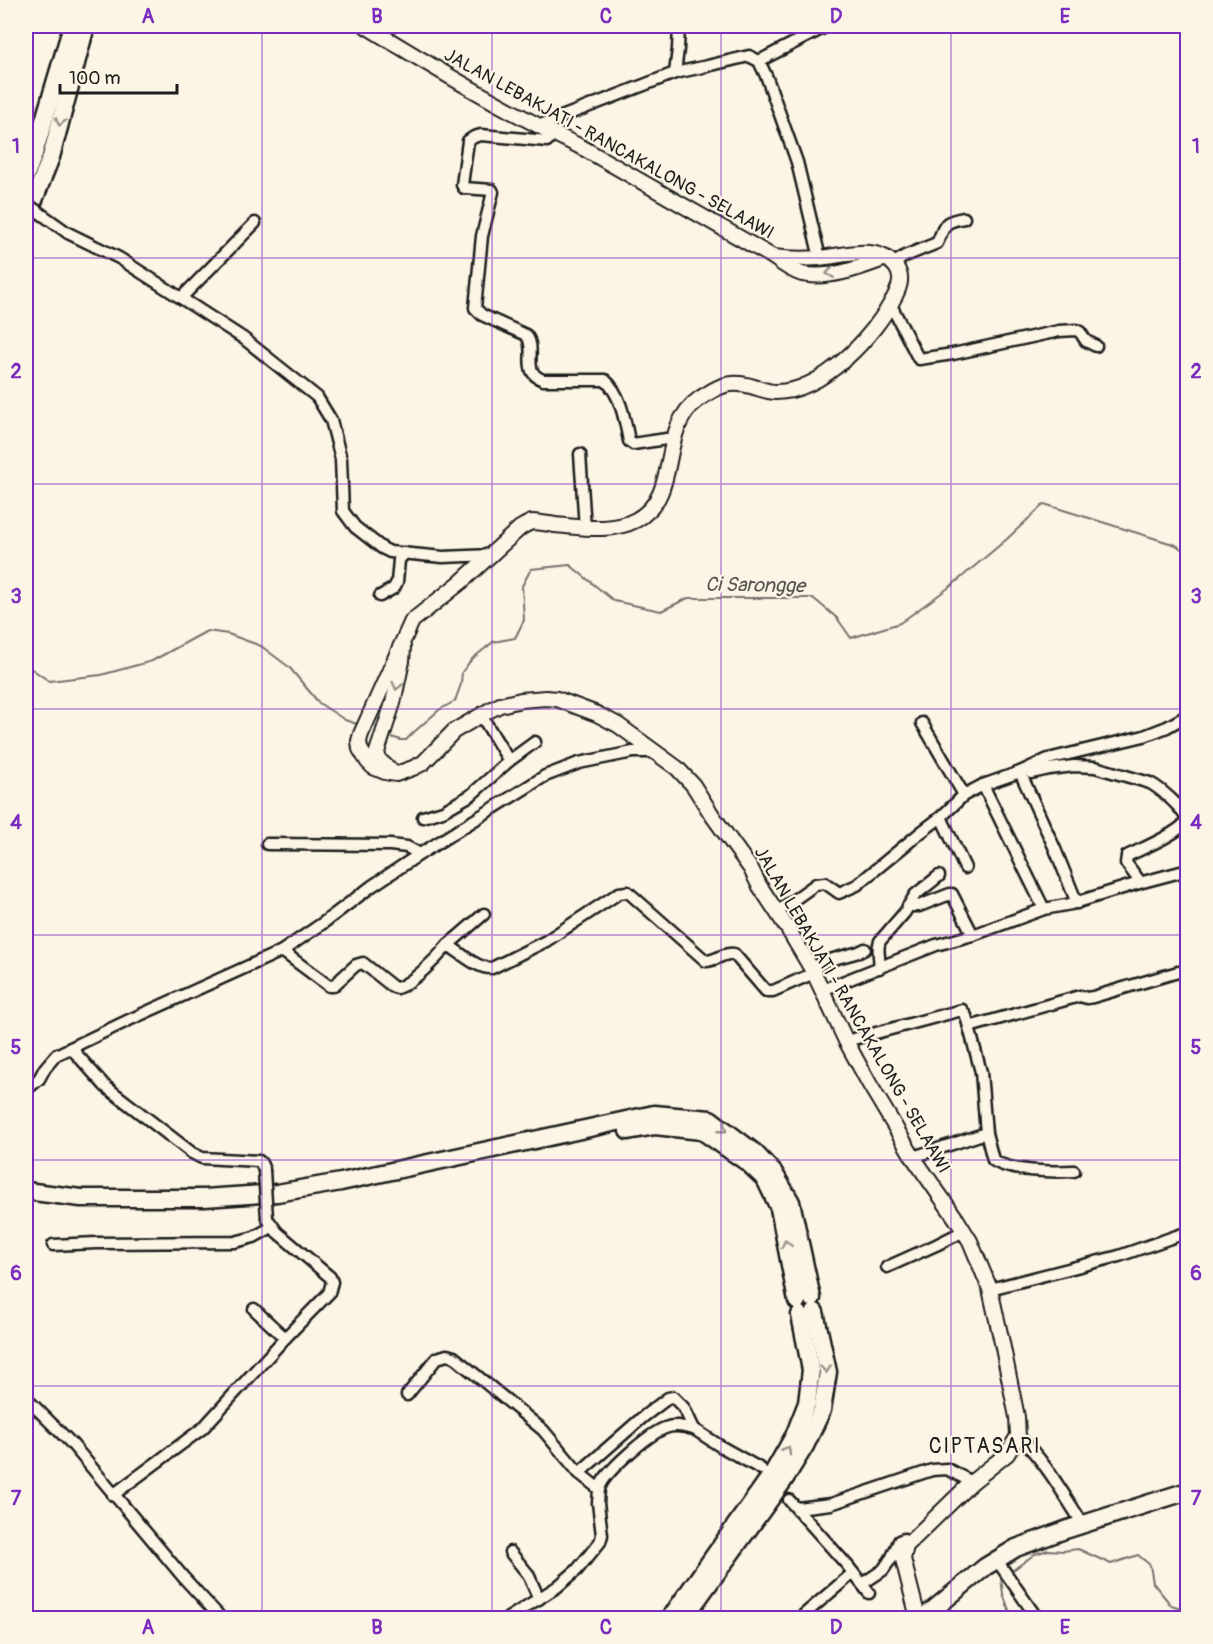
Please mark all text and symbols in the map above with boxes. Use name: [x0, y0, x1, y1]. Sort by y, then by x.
text: A: [142, 4, 155, 29]
text: B: [371, 4, 383, 29]
text: C: [600, 4, 612, 29]
text: D: [830, 4, 843, 29]
text: E: [1060, 4, 1071, 29]
street label: JALAN LEBAKJATI - RANCAKALONG - SELAAWI: [440, 43, 778, 245]
scale bar: [60, 57, 177, 95]
text: 100 m: [69, 67, 121, 90]
one-way arrow: [55, 117, 67, 127]
text: 1: [12, 134, 20, 159]
text: 1: [1192, 134, 1200, 159]
one-way arrow: [826, 267, 835, 279]
text: 2: [10, 359, 22, 384]
text: 2: [1190, 359, 1202, 384]
water label: Ci Sarongge: [705, 572, 807, 598]
text: 3: [10, 584, 22, 609]
text: 3: [1190, 584, 1202, 609]
one-way arrow: [391, 680, 404, 690]
text: 4: [10, 810, 22, 835]
text: 4: [1190, 810, 1202, 835]
street label: JALAN LEBAKJATI - RANCAKALONG - SELAAWI: [749, 843, 955, 1177]
text: 5: [11, 1035, 22, 1060]
text: 5: [1191, 1035, 1202, 1060]
one-way arrow: [716, 1121, 727, 1132]
one-way arrow: [780, 1239, 793, 1249]
text: 6: [10, 1261, 22, 1286]
text: 6: [1190, 1261, 1202, 1286]
one-way arrow: [819, 1364, 832, 1374]
district label: CIPTASARI: [929, 1433, 1041, 1460]
one-way arrow: [779, 1445, 791, 1456]
text: 7: [11, 1486, 22, 1511]
text: 7: [1191, 1486, 1202, 1511]
text: A: [142, 1615, 155, 1640]
text: B: [371, 1615, 383, 1640]
text: C: [600, 1615, 612, 1640]
text: D: [830, 1615, 843, 1640]
text: E: [1060, 1615, 1071, 1640]

